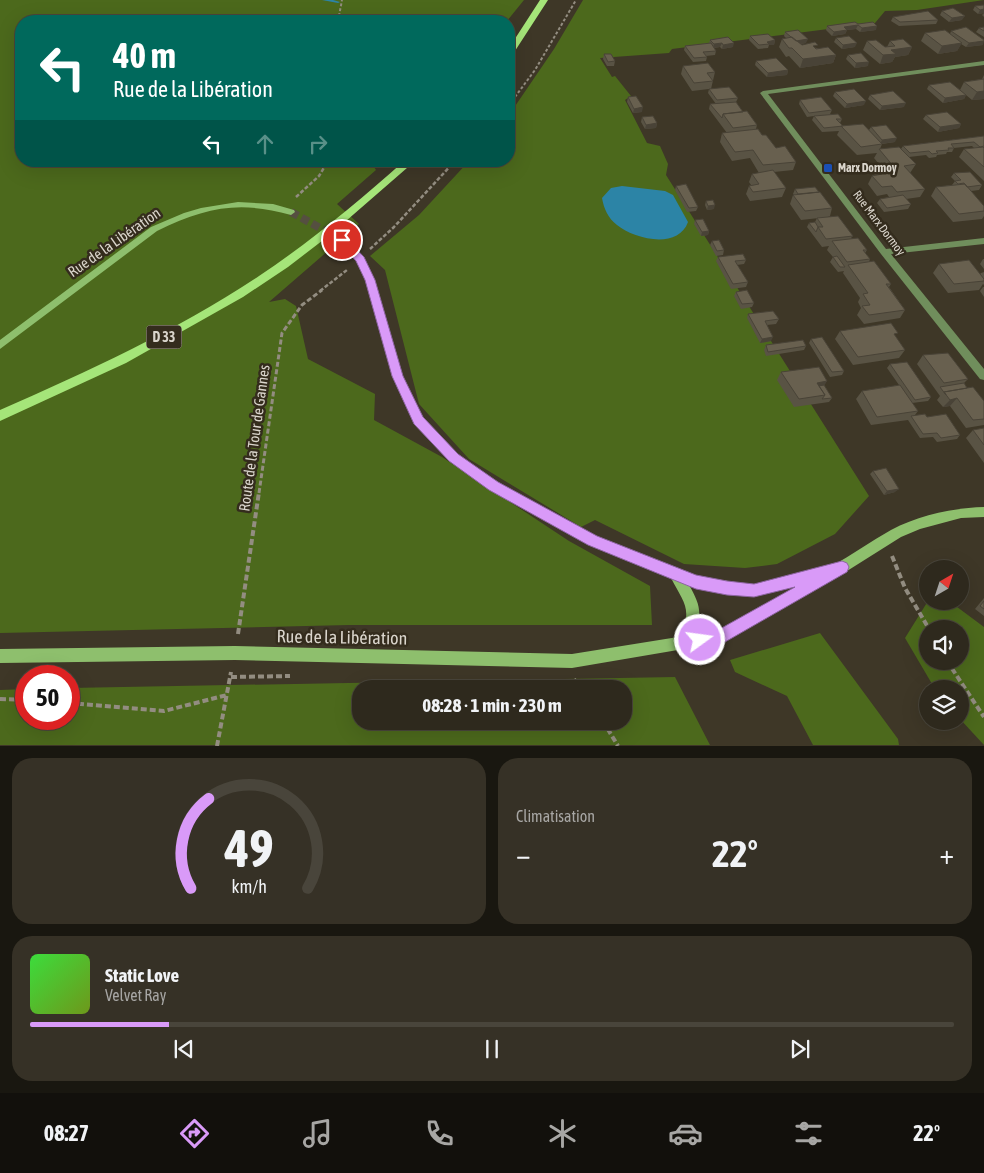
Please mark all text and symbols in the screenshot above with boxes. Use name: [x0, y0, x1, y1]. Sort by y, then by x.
icon: left: [30, 35, 95, 100]
text: 40 m: [113, 35, 176, 75]
text: Rue de la Libération: [113, 76, 273, 102]
icon: left: [198, 130, 226, 158]
icon: ahead: [251, 130, 279, 158]
icon: right: [304, 130, 332, 158]
place label: Marx Dormoy: [838, 161, 897, 175]
marker: Marx Dormoy: [822, 162, 834, 174]
street label: Rue Marx Dormoy: [850, 188, 908, 258]
street label: Rue de la Libération: [64, 204, 164, 280]
pin: [321, 219, 363, 261]
icon: arrive: [328, 226, 356, 254]
road number: D 33: [146, 326, 182, 348]
street label: Route de la Tour de Gannes: [235, 364, 273, 512]
north arrow: [919, 560, 969, 610]
map controls: [919, 560, 969, 730]
position arrow: [673, 613, 725, 665]
button: sound: [919, 620, 969, 670]
street label: Rue de la Libération: [276, 625, 408, 649]
speed limit sign: 50: [15, 665, 80, 730]
button: layers: [919, 680, 969, 730]
text: 08:28 · 1 min · 230 m: [422, 694, 562, 716]
text: Climatisation: [516, 807, 595, 825]
text: 49: [224, 818, 273, 878]
text: 22°: [712, 832, 758, 875]
text: −: [516, 838, 531, 870]
text: +: [939, 838, 954, 870]
text: km/h: [231, 876, 267, 897]
text: Static Love: [105, 964, 179, 986]
text: Velvet Ray: [105, 986, 166, 1004]
icon: previous: [170, 1035, 198, 1063]
icon: pause: [478, 1035, 506, 1063]
icon: next: [786, 1035, 814, 1063]
icon: directions: [177, 1116, 212, 1151]
icon: music: [300, 1116, 335, 1151]
icon: phone: [422, 1116, 457, 1151]
icon: climate: [545, 1116, 580, 1151]
icon: car: [668, 1116, 703, 1151]
icon: filters: [791, 1116, 826, 1151]
text: 08:27: [44, 1120, 89, 1146]
text: 22°: [913, 1120, 940, 1146]

